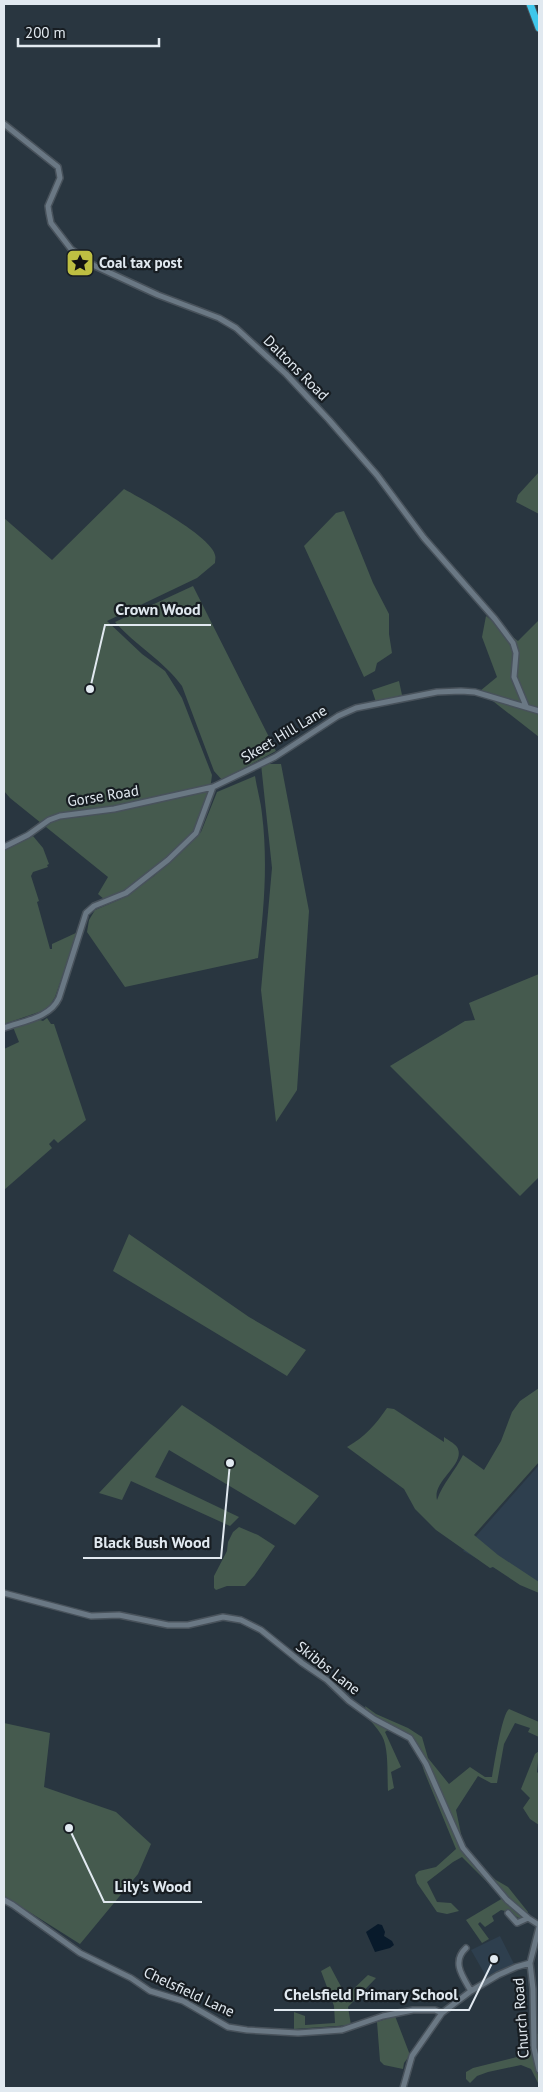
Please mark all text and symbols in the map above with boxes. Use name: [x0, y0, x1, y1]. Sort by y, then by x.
scale bar: [18, 15, 159, 47]
text: 200 m: [25, 23, 66, 42]
place icon: Coal tax post: [65, 248, 95, 278]
place label: Coal tax post: [99, 253, 183, 272]
street label: Daltons Road: [260, 331, 333, 404]
callout: Crown Wood: [105, 594, 211, 625]
text: Crown Wood: [115, 599, 201, 619]
street label: Skeet Hill Lane: [237, 701, 330, 767]
street label: Gorse Road: [66, 780, 140, 811]
callout: Black Bush Wood: [83, 1527, 221, 1558]
text: Black Bush Wood: [94, 1532, 210, 1552]
street label: Skibbs Lane: [292, 1637, 364, 1699]
callout: Lily's Wood: [104, 1871, 202, 1902]
text: Lily's Wood: [115, 1876, 191, 1896]
street label: Chelsfield Lane: [141, 1962, 238, 2021]
street label: Church Road: [508, 1977, 533, 2059]
callout: Chelsfield Primary School: [274, 1979, 469, 2010]
text: Chelsfield Primary School: [284, 1984, 458, 2004]

